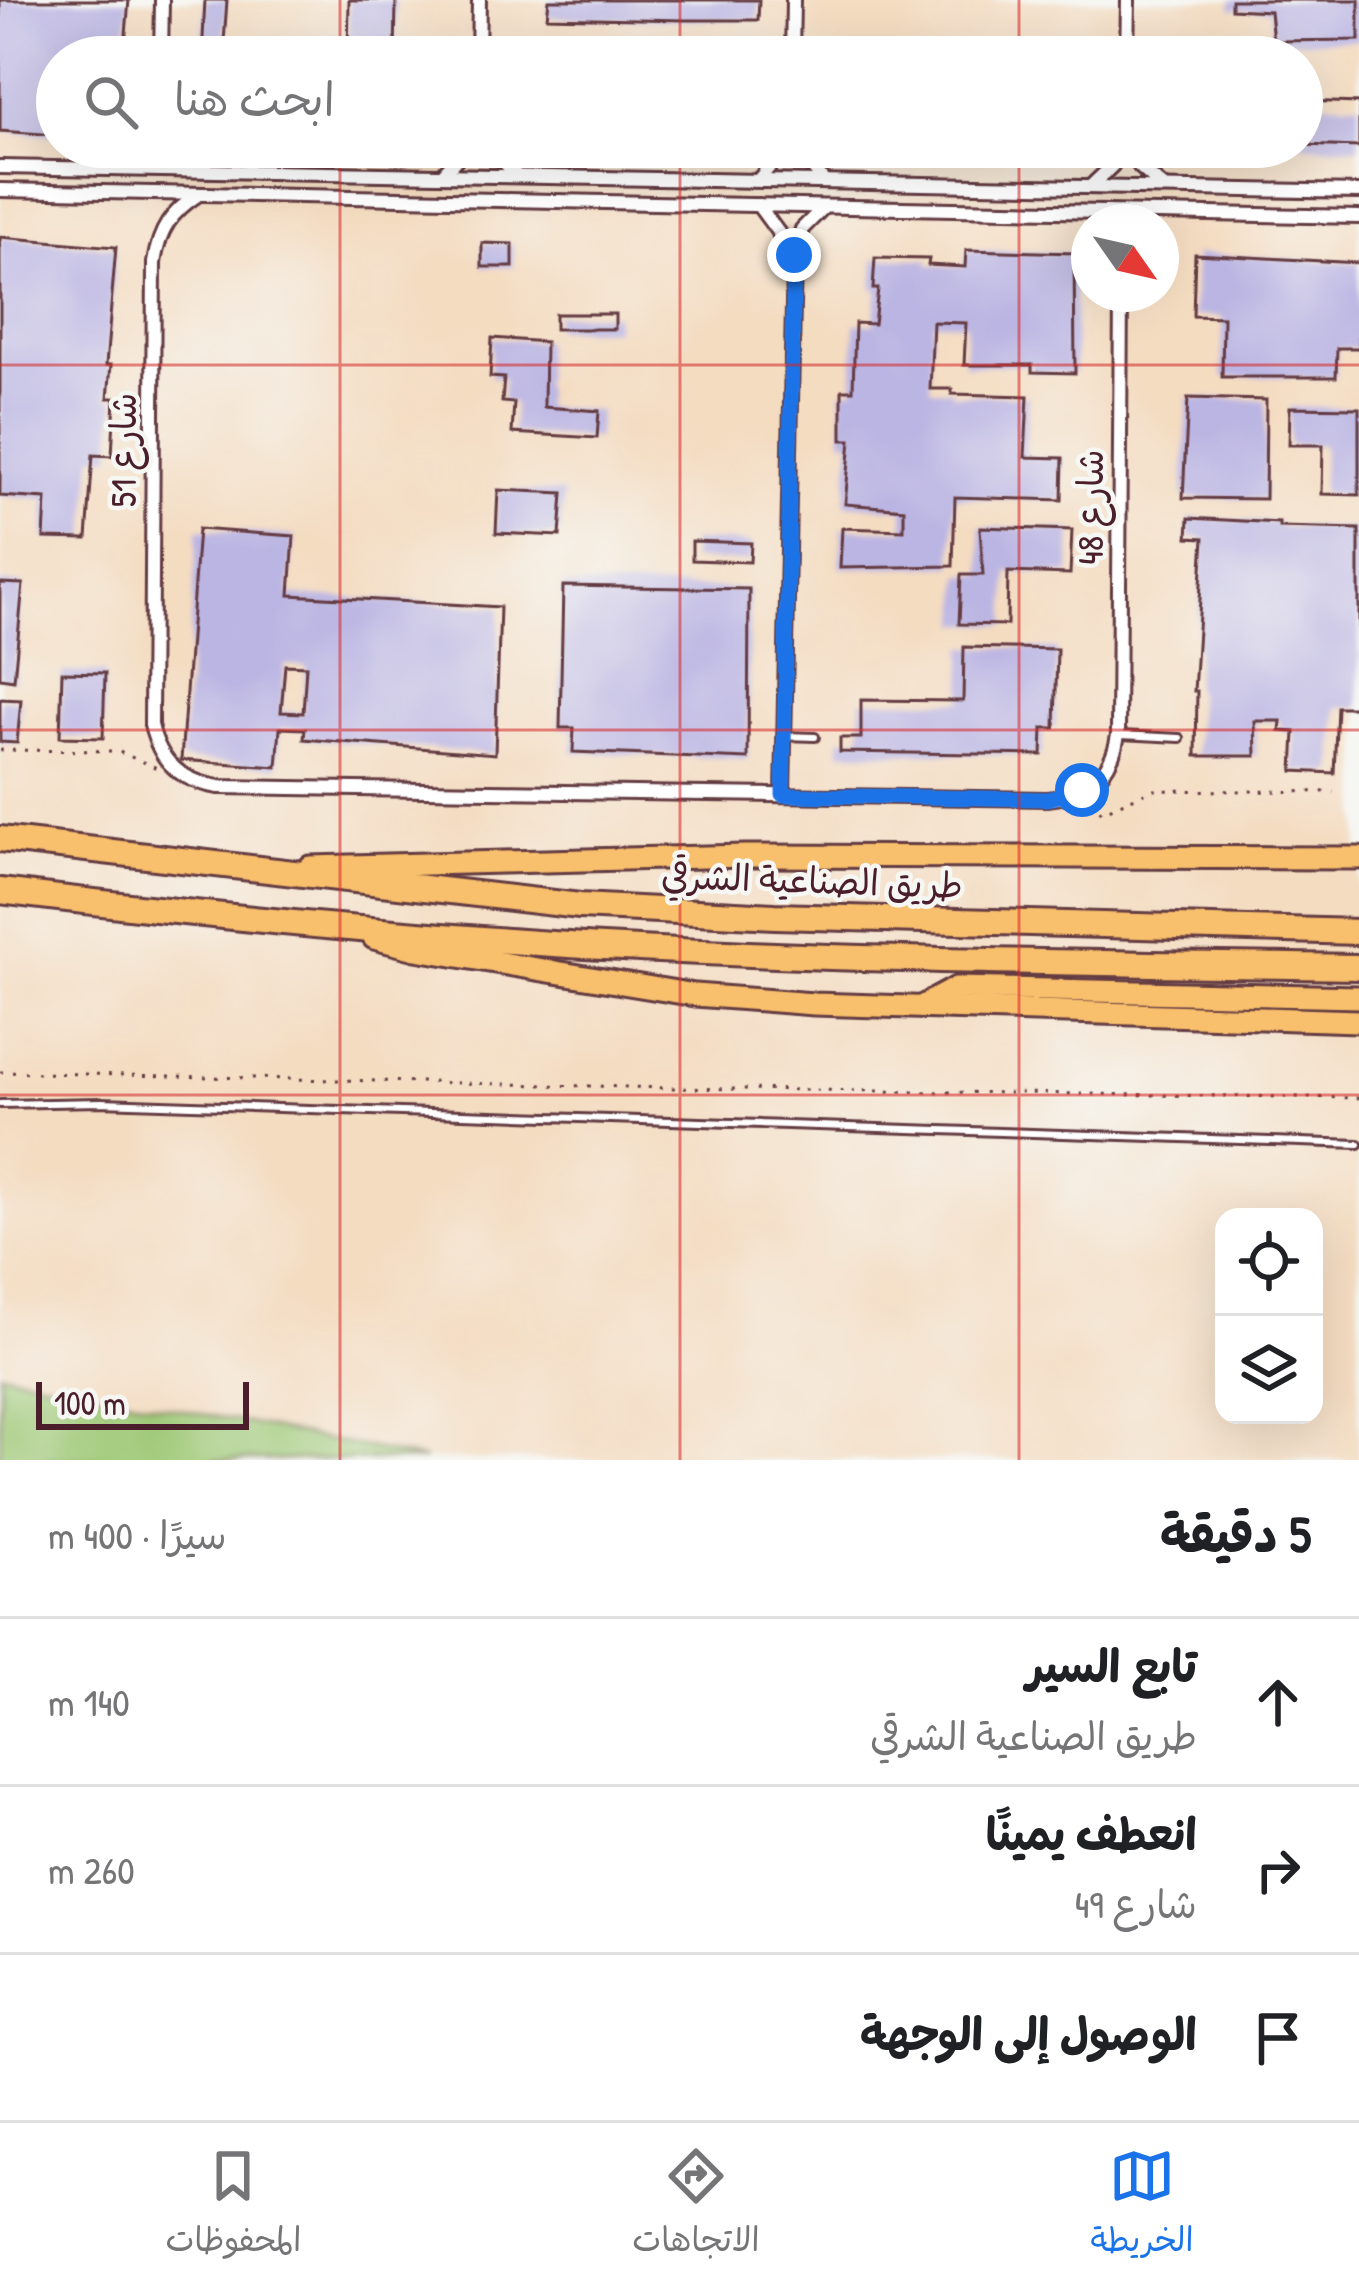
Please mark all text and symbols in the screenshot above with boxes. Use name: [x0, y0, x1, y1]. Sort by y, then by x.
search box: [36, 36, 1323, 168]
text: ابحث هنا: [174, 68, 335, 129]
icon: search: [78, 69, 144, 135]
north arrow: [1071, 204, 1179, 312]
route end: [767, 228, 821, 282]
street label: شارع 51: [98, 393, 149, 507]
street label: شارع 48: [1065, 449, 1116, 565]
route start: [1055, 763, 1109, 817]
street label: طريق الصناعية الشرقي: [660, 850, 964, 911]
map controls: [1215, 1208, 1323, 1424]
button: locate: [1215, 1208, 1323, 1316]
button: layers: [1215, 1316, 1323, 1424]
scale bar: [36, 1376, 249, 1429]
text: 100 m: [54, 1381, 126, 1425]
text: 5 دقيقة: [1160, 1499, 1311, 1568]
text: سيرًا · 400 m: [48, 1508, 227, 1561]
text: تابع السير: [1026, 1635, 1197, 1696]
icon: ahead: [1245, 1669, 1311, 1735]
text: 140 m: [48, 1675, 130, 1728]
text: طريق الصناعية الشرقي: [870, 1709, 1197, 1762]
text: انعطف يمينًا: [986, 1803, 1197, 1864]
icon: right: [1245, 1837, 1311, 1903]
text: 260 m: [48, 1843, 135, 1896]
text: شارع 49: [1075, 1877, 1197, 1930]
text: الوصول إلى الوجهة: [860, 2003, 1197, 2064]
icon: arrive: [1245, 2005, 1311, 2071]
tab: المحفوظات: [165, 2143, 301, 2269]
tab: الاتجاهات: [632, 2143, 760, 2269]
tab: الخريطة: [1091, 2143, 1194, 2269]

